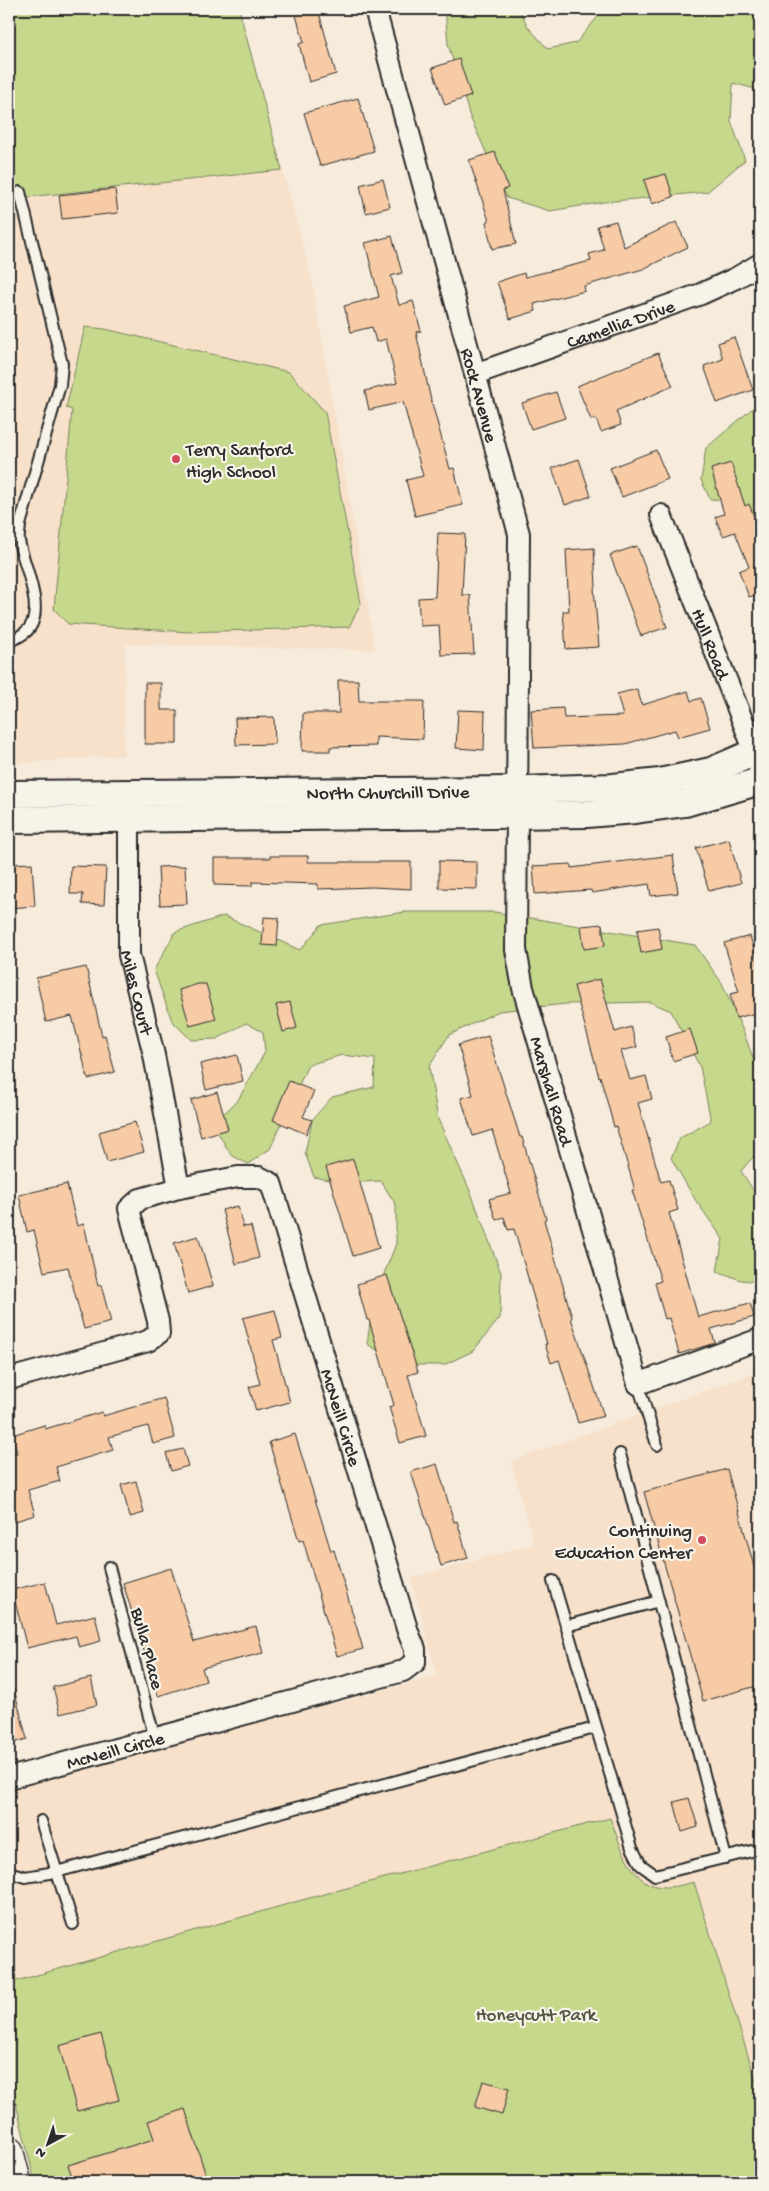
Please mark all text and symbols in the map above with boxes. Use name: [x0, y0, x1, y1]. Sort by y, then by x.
street label: Camellia Drive: [564, 296, 679, 356]
street label: Rock Avenue: [454, 346, 501, 445]
place label: Terry Sanford High School: [185, 440, 294, 485]
marker: Terry Sanford High School: [170, 453, 182, 465]
street label: Hull Road: [684, 606, 734, 685]
street label: North Churchill Drive: [307, 782, 470, 807]
street label: Miles Court: [113, 948, 157, 1040]
street label: Marshall Road: [523, 1034, 577, 1151]
street label: McNeill Circle: [313, 1367, 365, 1470]
place label: Continuing Education Center: [554, 1521, 694, 1566]
marker: Continuing Education Center: [696, 1534, 708, 1546]
street label: Bulla Place: [123, 1605, 168, 1692]
street label: McNeill Circle: [64, 1728, 168, 1776]
park label: Honeycutt Park: [476, 2005, 598, 2028]
north arrow: [22, 2118, 72, 2168]
text: N: [32, 2143, 50, 2161]

